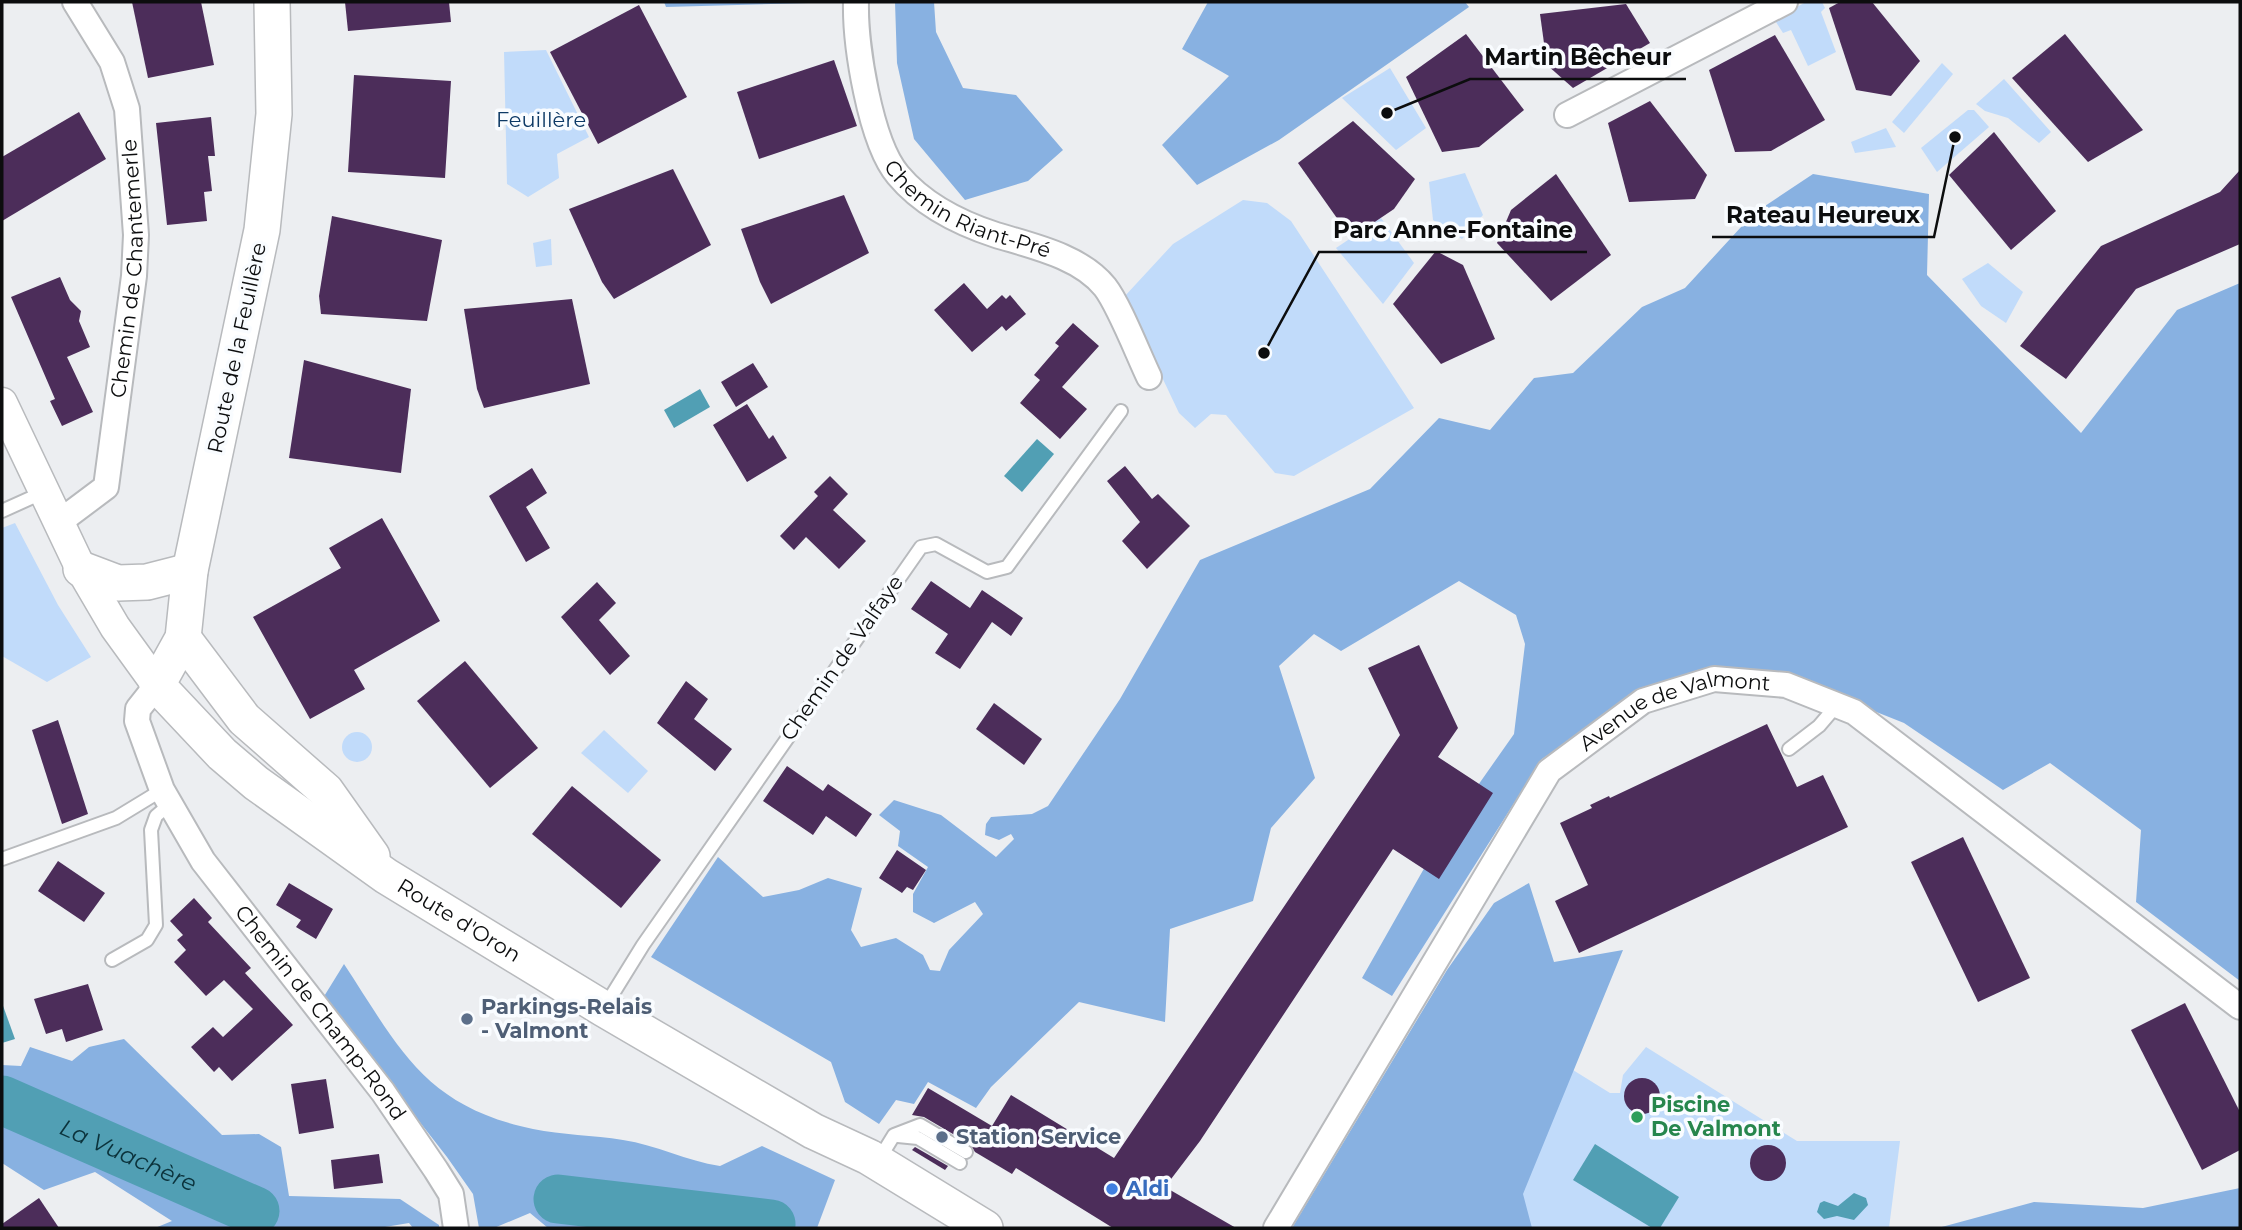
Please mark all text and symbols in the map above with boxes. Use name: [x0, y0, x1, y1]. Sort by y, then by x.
callout: Martin Bêcheur: [1470, 35, 1686, 79]
text: Martin Bêcheur: [1484, 43, 1672, 71]
park label: Feuillère: [496, 107, 586, 132]
street label: Chemin de Chantemerle: [105, 138, 148, 399]
street label: Chemin Riant-Pré: [879, 155, 1054, 263]
callout: Rateau Heureux: [1712, 193, 1934, 237]
text: Rateau Heureux: [1726, 201, 1920, 229]
callout: Parc Anne-Fontaine: [1319, 208, 1587, 252]
text: Parc Anne-Fontaine: [1333, 216, 1573, 244]
street label: Route de la Feuillère: [202, 240, 271, 456]
street label: Chemin de Valfaye: [775, 570, 908, 745]
street label: Avenue de Valmont: [1574, 666, 1772, 756]
street label: Route d'Oron: [393, 873, 526, 967]
street label: Chemin de Champ-Rond: [230, 900, 412, 1125]
place label: Parkings-Relais - Valmont: [481, 994, 652, 1043]
marker: Parkings-Relais - Valmont: [459, 1011, 475, 1027]
place label: Piscine De Valmont: [1651, 1092, 1781, 1141]
marker: Piscine De Valmont: [1629, 1109, 1645, 1125]
water label: La Vuachère: [56, 1113, 201, 1198]
place label: Station Service: [956, 1124, 1121, 1149]
marker: Station Service: [934, 1129, 950, 1145]
place label: Aldi: [1125, 1176, 1169, 1201]
marker: Aldi: [1104, 1181, 1120, 1197]

